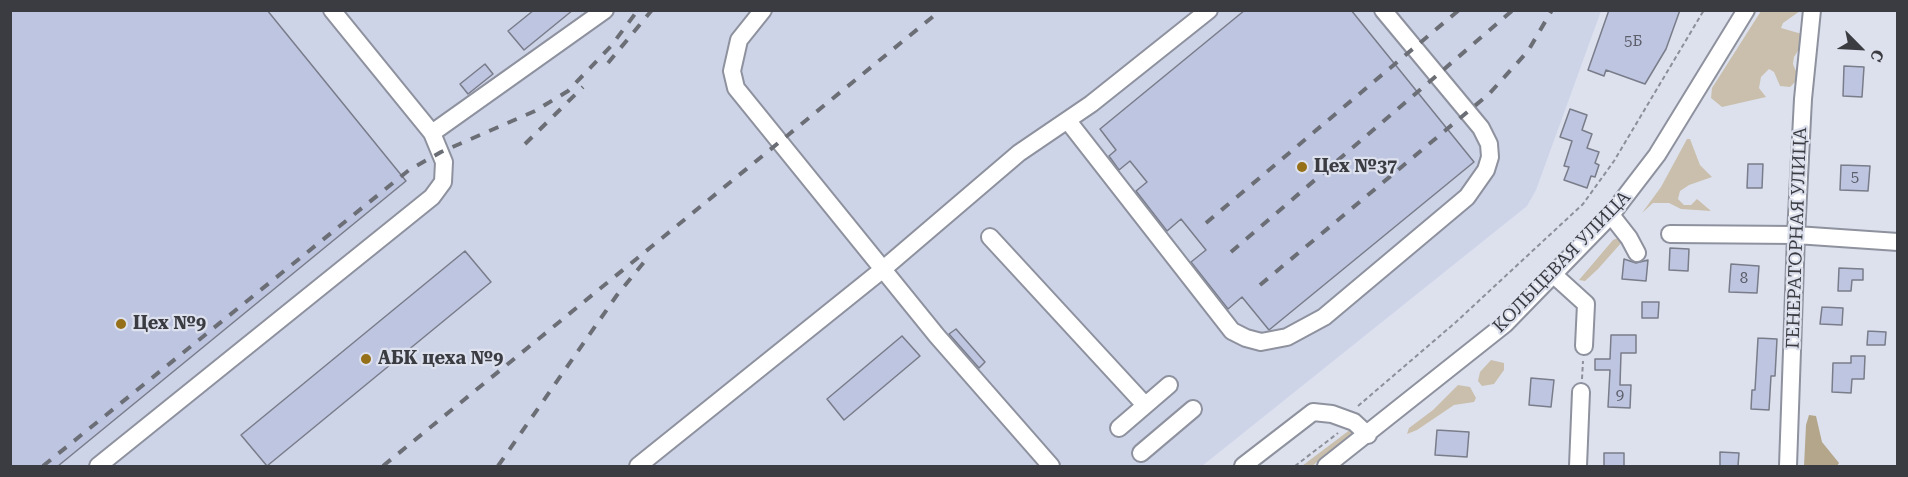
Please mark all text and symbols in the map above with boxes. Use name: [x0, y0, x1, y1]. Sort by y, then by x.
north arrow: [1830, 18, 1890, 78]
house number: 5Б: [1624, 33, 1642, 51]
text: С: [1866, 47, 1888, 64]
street label: ГЕНЕРАТОРНАЯ УЛИЦА: [1782, 127, 1812, 349]
place label: Цех №37: [1314, 156, 1397, 178]
marker: Цех №37: [1295, 160, 1309, 174]
house number: 5: [1851, 169, 1859, 187]
street label: КОЛЬЦЕВАЯ УЛИЦА: [1489, 187, 1635, 337]
house number: 8: [1740, 270, 1748, 288]
place label: Цех №9: [133, 313, 206, 335]
marker: Цех №9: [114, 317, 128, 331]
place label: АБК цеха №9: [378, 348, 503, 370]
marker: АБК цеха №9: [359, 352, 373, 366]
house number: 9: [1616, 387, 1624, 405]

